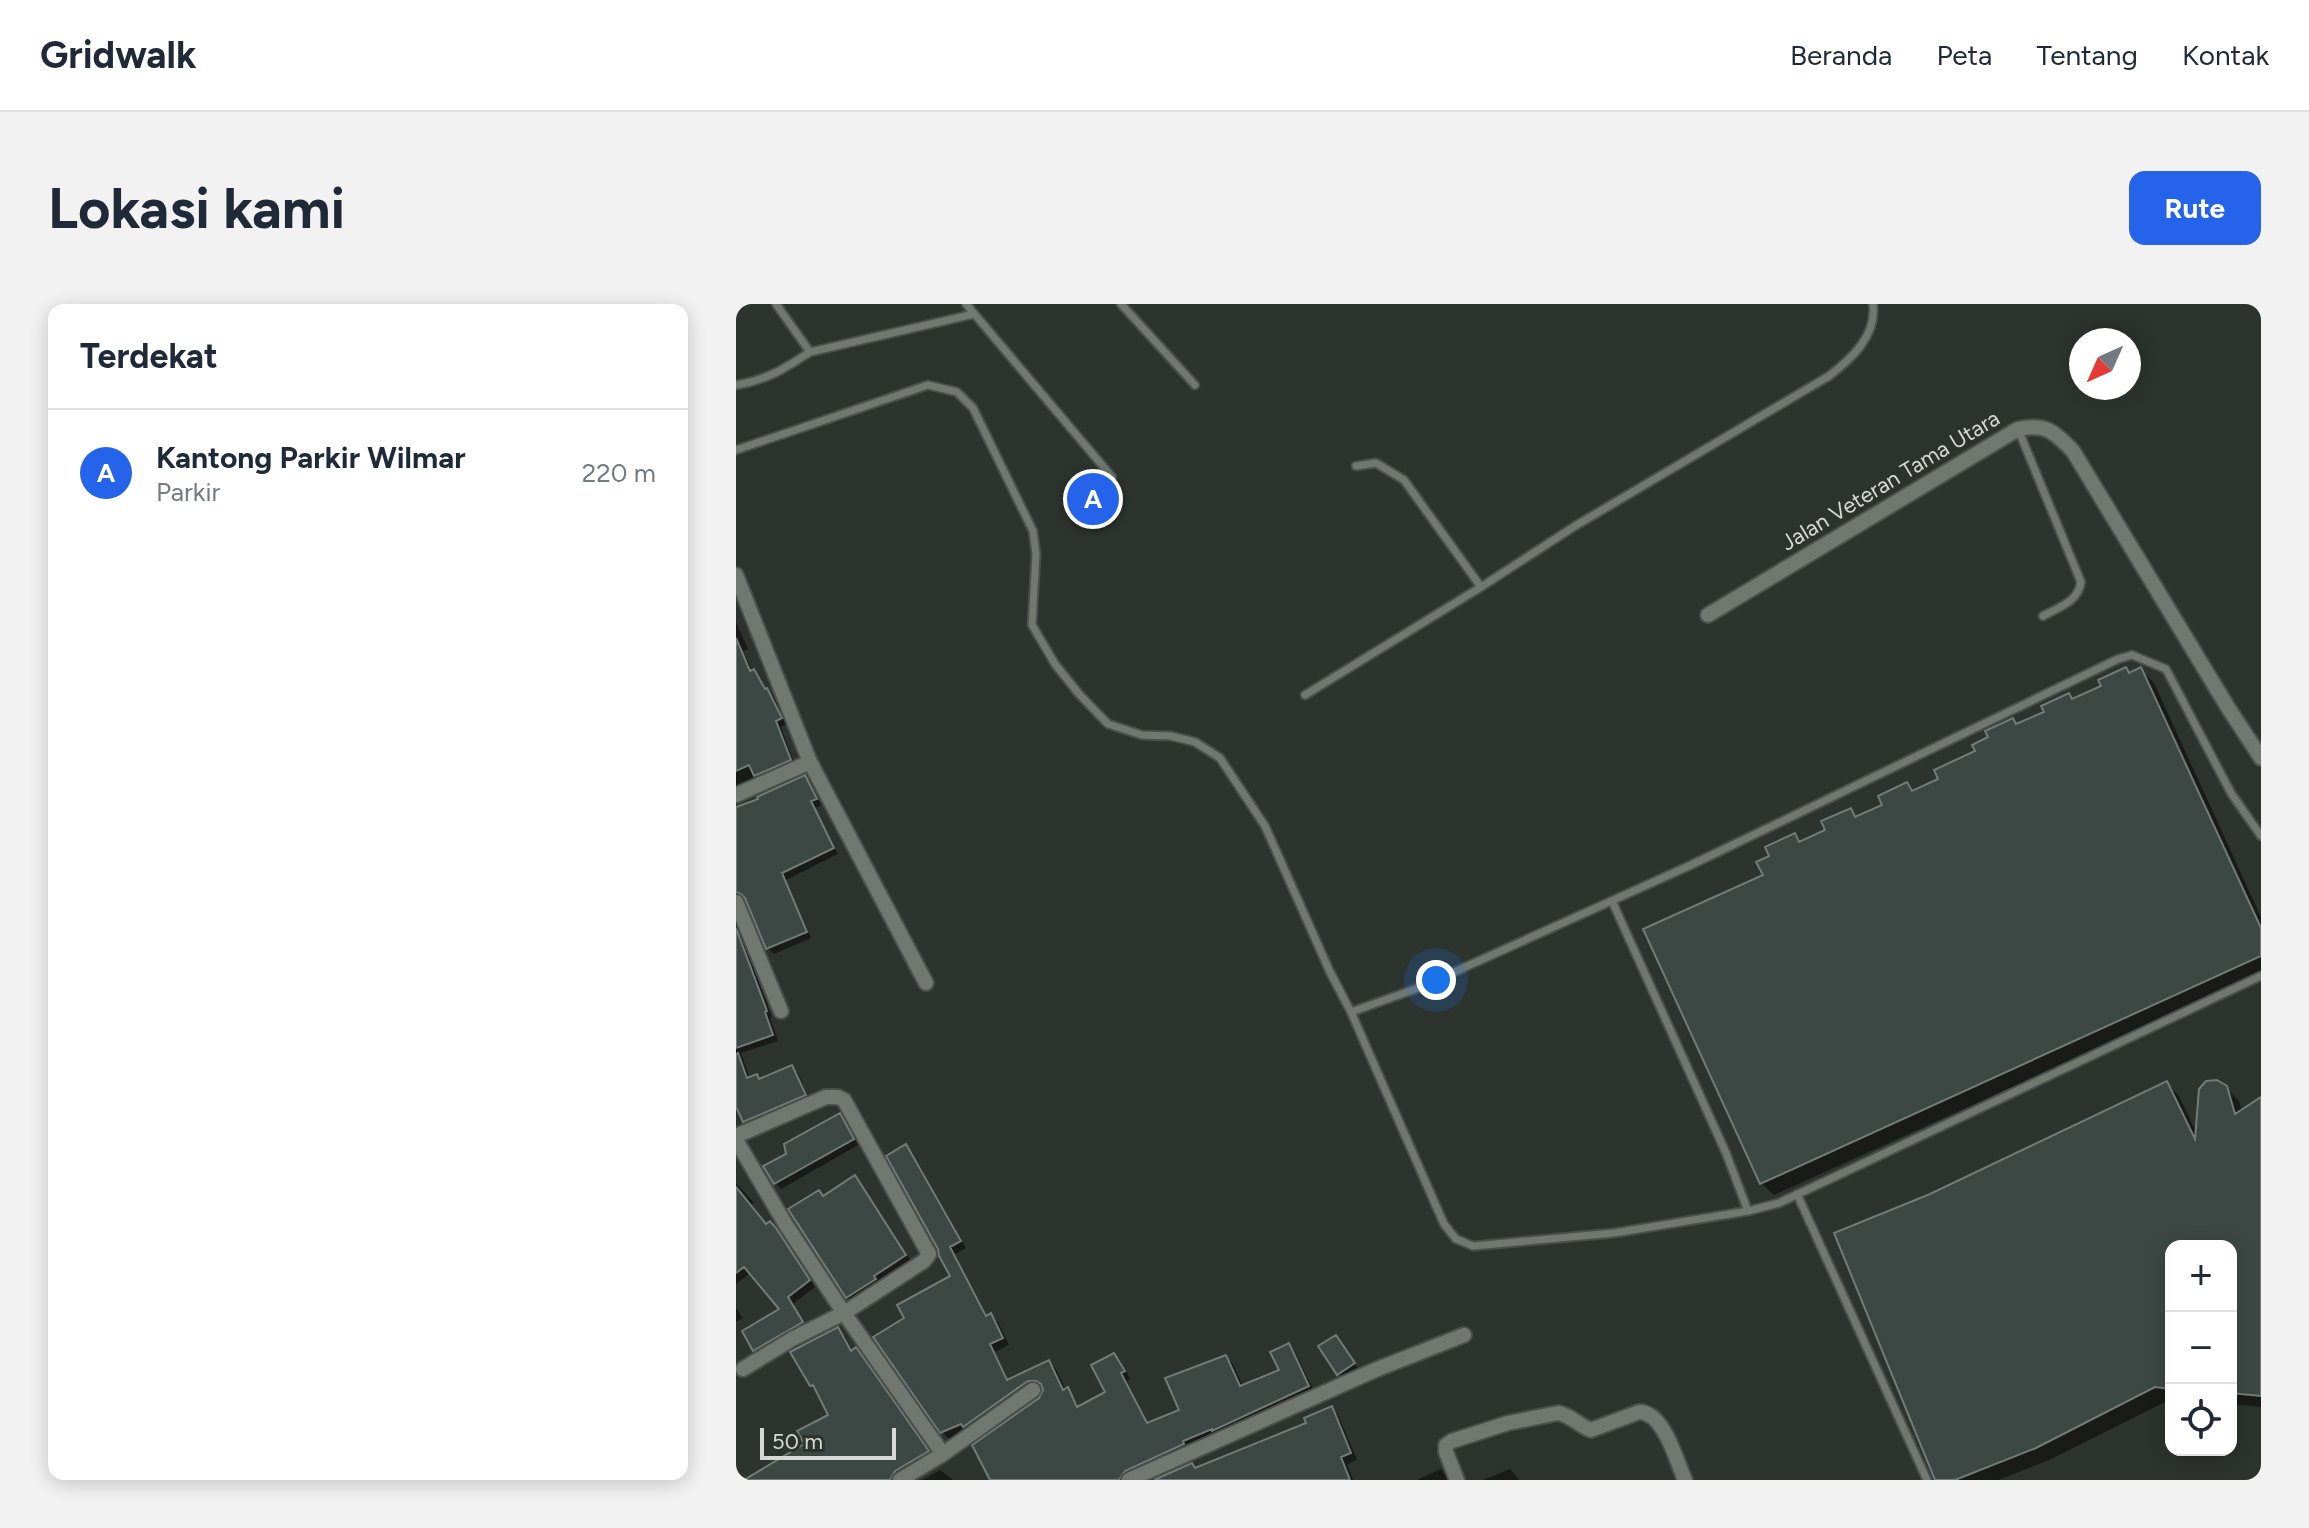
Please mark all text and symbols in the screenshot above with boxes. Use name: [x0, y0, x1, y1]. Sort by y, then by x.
text: Gridwalk: [40, 32, 196, 78]
text: Beranda: [1790, 38, 1892, 72]
text: Peta: [1936, 38, 1992, 72]
text: Tentang: [2036, 38, 2138, 72]
text: Kontak: [2182, 38, 2269, 72]
button: Rute: [2129, 171, 2261, 245]
text: Lokasi kami: [48, 175, 345, 242]
north arrow: [2069, 328, 2141, 400]
text: Terdekat: [80, 336, 218, 377]
street label: Jalan Veteran Tama Utara: [1776, 404, 2005, 556]
text: Kantong Parkir Wilmar: [156, 439, 466, 476]
text: A: [97, 457, 115, 489]
text: 220 m: [582, 457, 656, 489]
pin: A: [1067, 469, 1119, 529]
text: Parkir: [156, 476, 220, 508]
your location: [1416, 960, 1456, 1000]
map controls: [2165, 1240, 2237, 1456]
button: +: [2165, 1240, 2237, 1312]
button: −: [2165, 1312, 2237, 1384]
button: locate: [2165, 1384, 2237, 1456]
scale bar: [760, 1424, 896, 1460]
text: 50 m: [772, 1428, 823, 1455]

